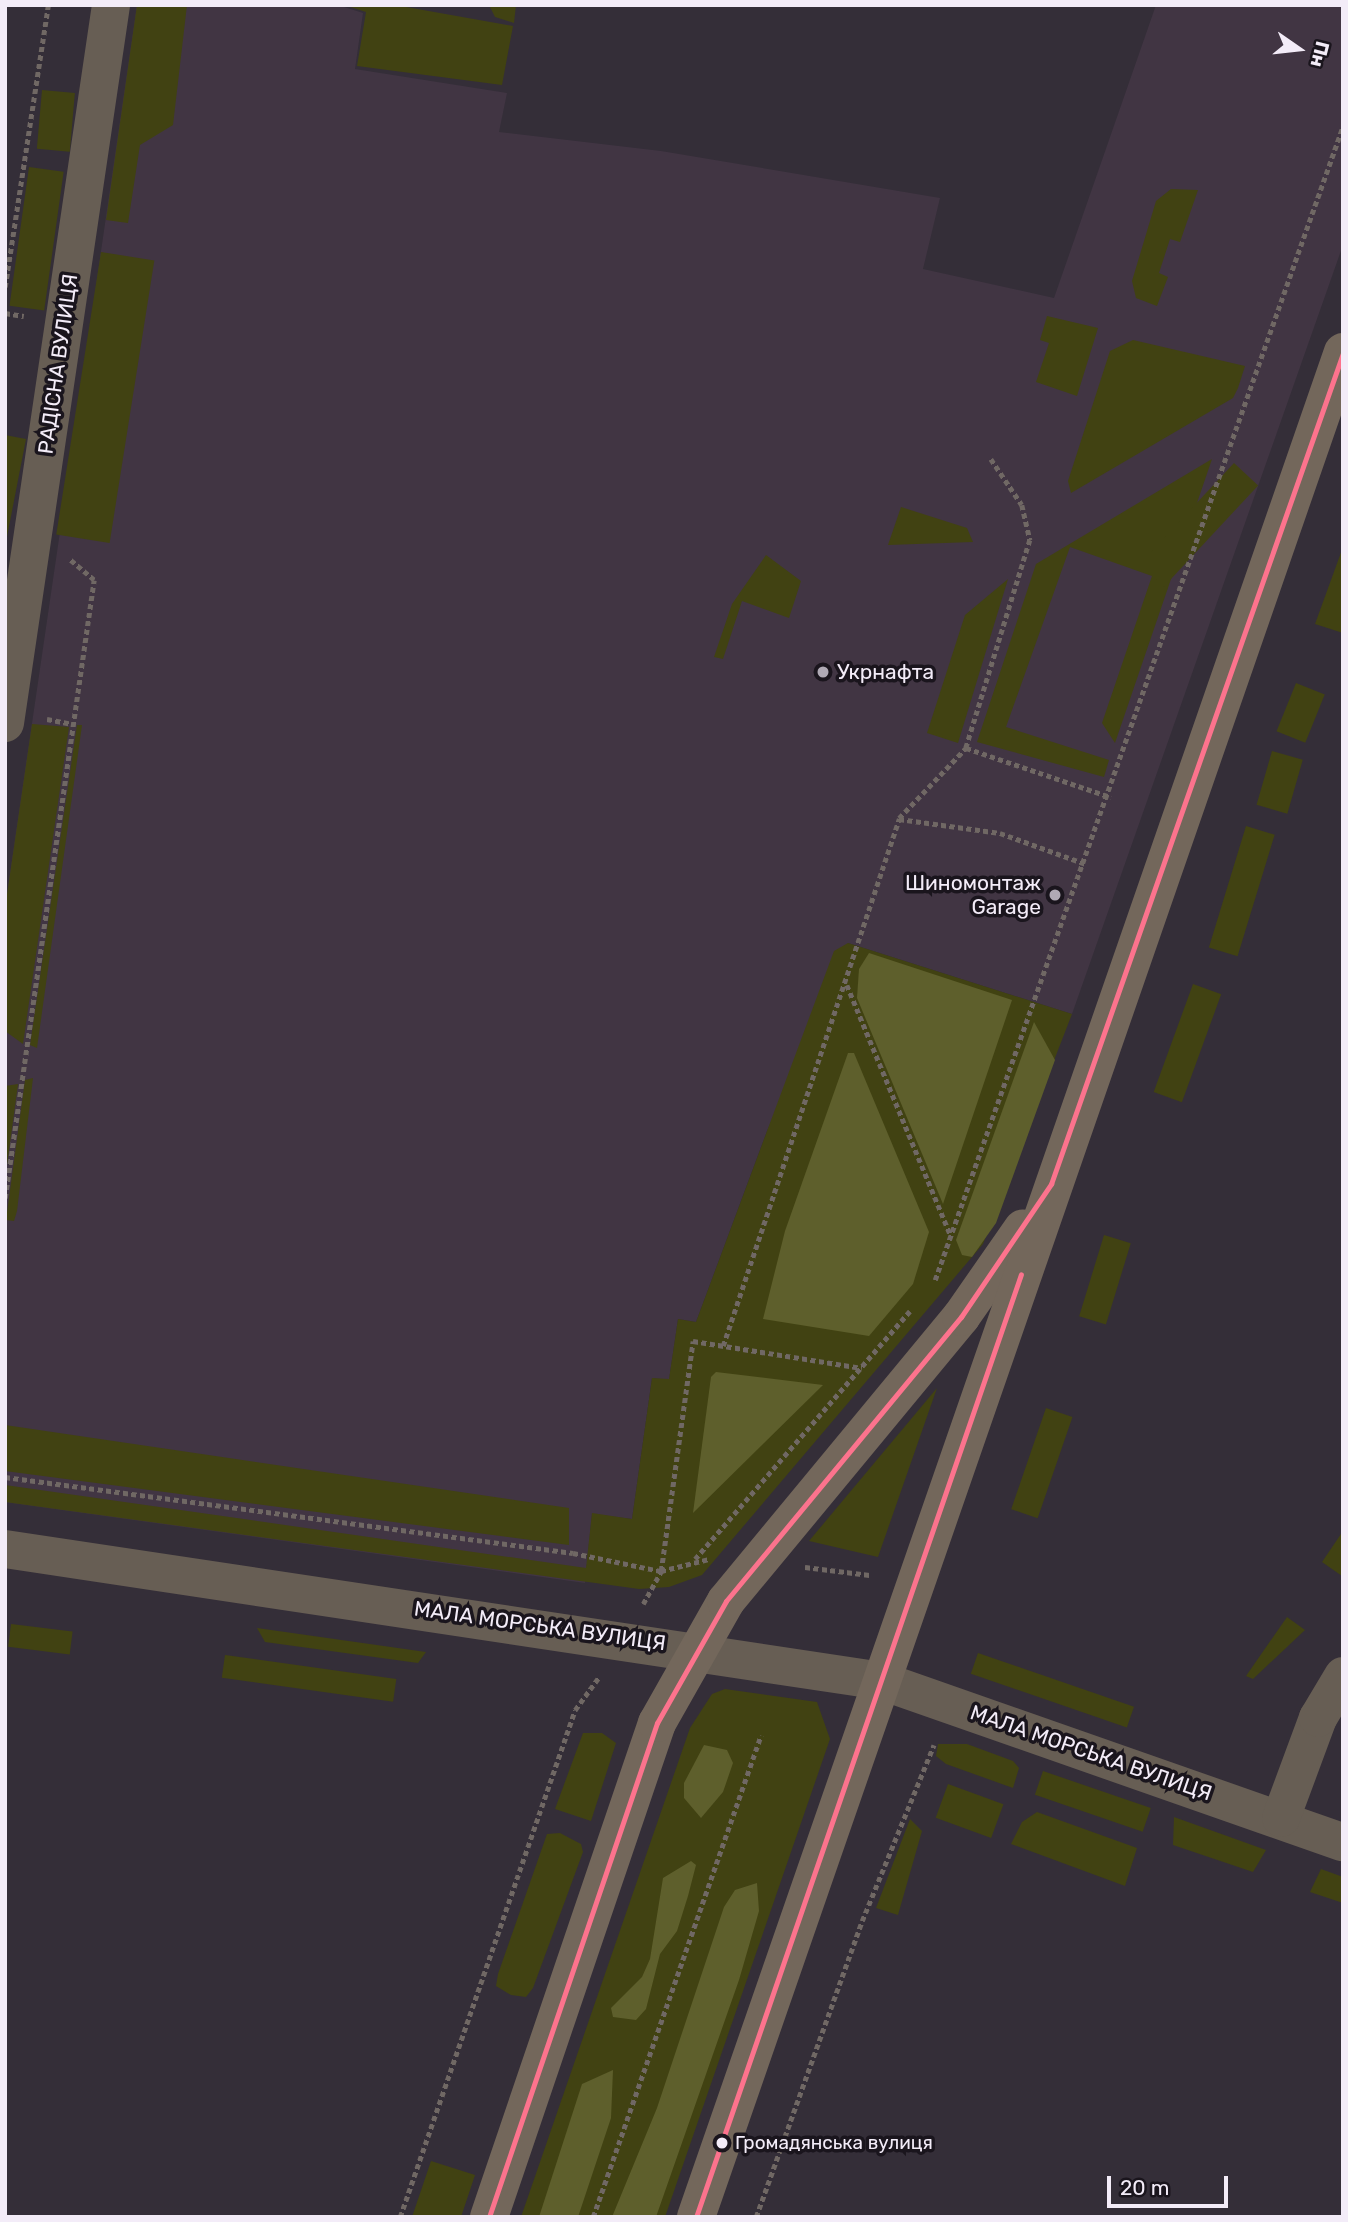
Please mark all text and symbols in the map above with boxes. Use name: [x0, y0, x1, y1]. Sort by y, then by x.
north arrow: [1264, 14, 1334, 84]
text: Пн: [1306, 39, 1334, 70]
street label: РАДІСНА ВУЛИЦЯ: [33, 272, 83, 456]
place label: Укрнафта: [837, 659, 934, 685]
marker: Укрнафта: [815, 664, 831, 680]
place label: Шиномонтаж Garage: [905, 870, 1041, 920]
marker: Шиномонтаж Garage: [1047, 887, 1063, 903]
street label: МАЛА МОРСЬКА ВУЛИЦЯ: [413, 1596, 667, 1656]
street label: МАЛА МОРСЬКА ВУЛИЦЯ: [967, 1700, 1215, 1806]
place label: Громадянська вулиця: [735, 2132, 933, 2154]
marker: Громадянська вулиця: [715, 2136, 729, 2150]
scale bar: [1110, 2162, 1231, 2206]
text: 20 m: [1120, 2175, 1169, 2200]

